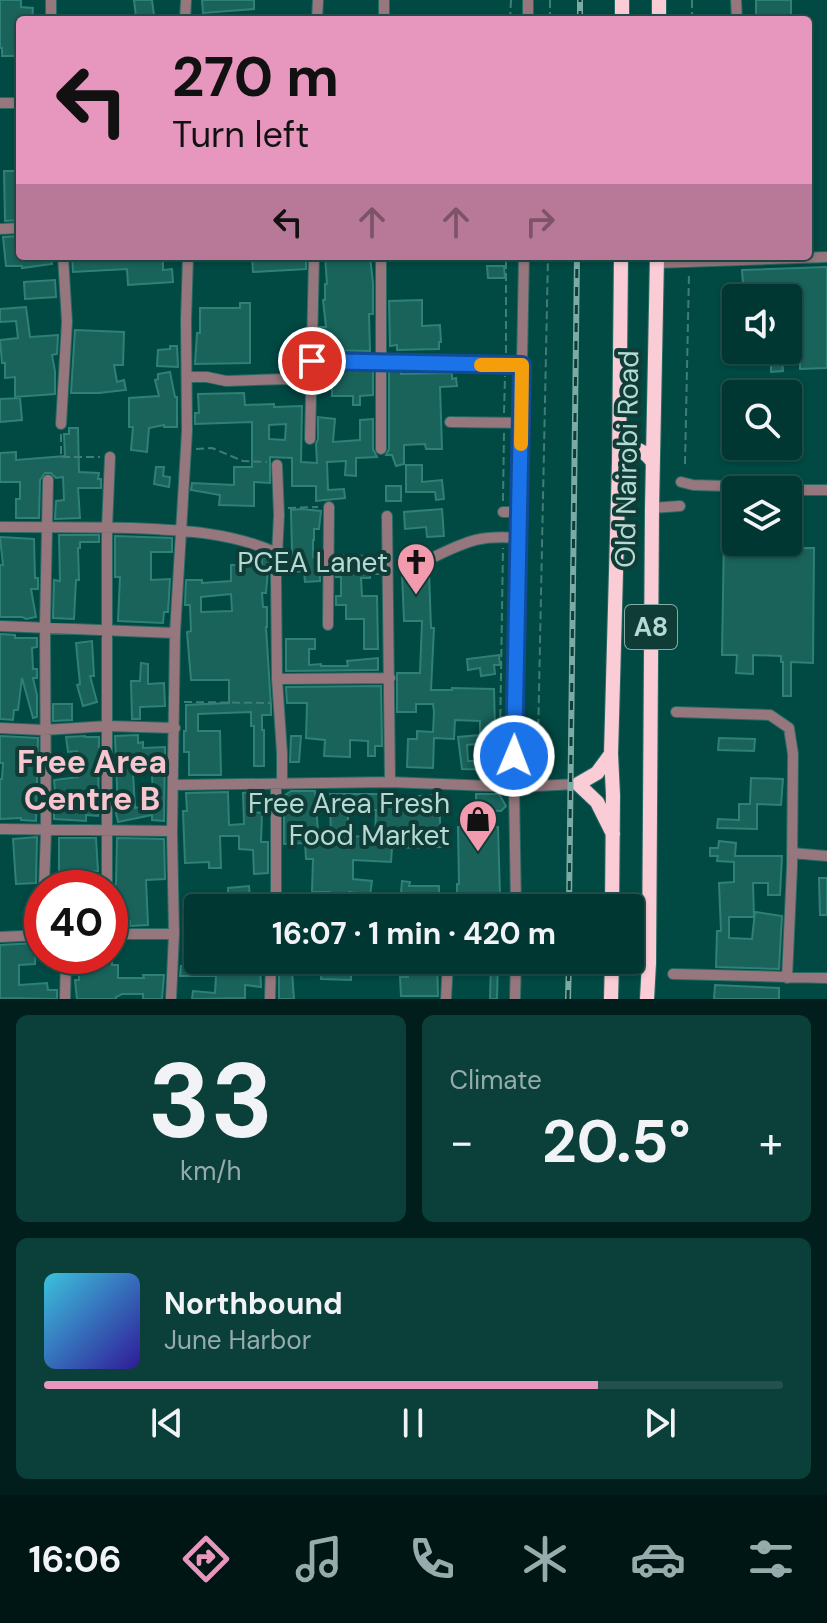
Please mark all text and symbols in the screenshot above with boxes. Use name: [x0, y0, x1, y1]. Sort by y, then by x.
text: 270 m: [172, 40, 339, 113]
icon: left: [40, 48, 144, 152]
text: Turn left: [172, 111, 309, 158]
icon: left: [266, 200, 310, 244]
icon: ahead: [350, 200, 394, 244]
icon: ahead: [434, 200, 478, 244]
icon: right: [518, 200, 562, 244]
map controls: [722, 284, 802, 556]
button: sound: [722, 284, 802, 364]
pin: [278, 327, 346, 395]
icon: arrive: [290, 339, 334, 383]
street label: Old Nairobi Road: [607, 350, 647, 568]
button: search: [722, 380, 802, 460]
button: layers: [722, 476, 802, 556]
church icon: PCEA Lanet: [395, 541, 437, 596]
place label: PCEA Lanet: [237, 544, 388, 581]
road number: A8: [625, 605, 677, 649]
position arrow: [472, 714, 556, 798]
district label: Free Area Centre B: [17, 741, 167, 820]
place label: Free Area Fresh Food Market: [248, 785, 450, 854]
shop icon: Free Area Fresh Food Market: [457, 798, 499, 853]
speed limit sign: 40: [24, 870, 128, 974]
text: 16:07 · 1 min · 420 m: [272, 914, 556, 953]
text: 33: [148, 1034, 273, 1169]
text: Climate: [450, 1063, 542, 1097]
text: 20.5°: [542, 1102, 690, 1181]
text: −: [450, 1113, 474, 1171]
text: +: [759, 1113, 783, 1171]
text: km/h: [180, 1154, 241, 1188]
text: Northbound: [164, 1284, 343, 1323]
text: June Harbor: [164, 1323, 311, 1357]
icon: previous: [145, 1401, 189, 1445]
icon: pause: [391, 1401, 435, 1445]
icon: next: [638, 1401, 682, 1445]
icon: directions: [178, 1531, 234, 1587]
icon: music: [291, 1531, 347, 1587]
icon: phone: [404, 1531, 460, 1587]
icon: climate: [517, 1531, 573, 1587]
icon: car: [630, 1531, 686, 1587]
icon: filters: [743, 1531, 799, 1587]
text: 16:06: [28, 1536, 122, 1583]

